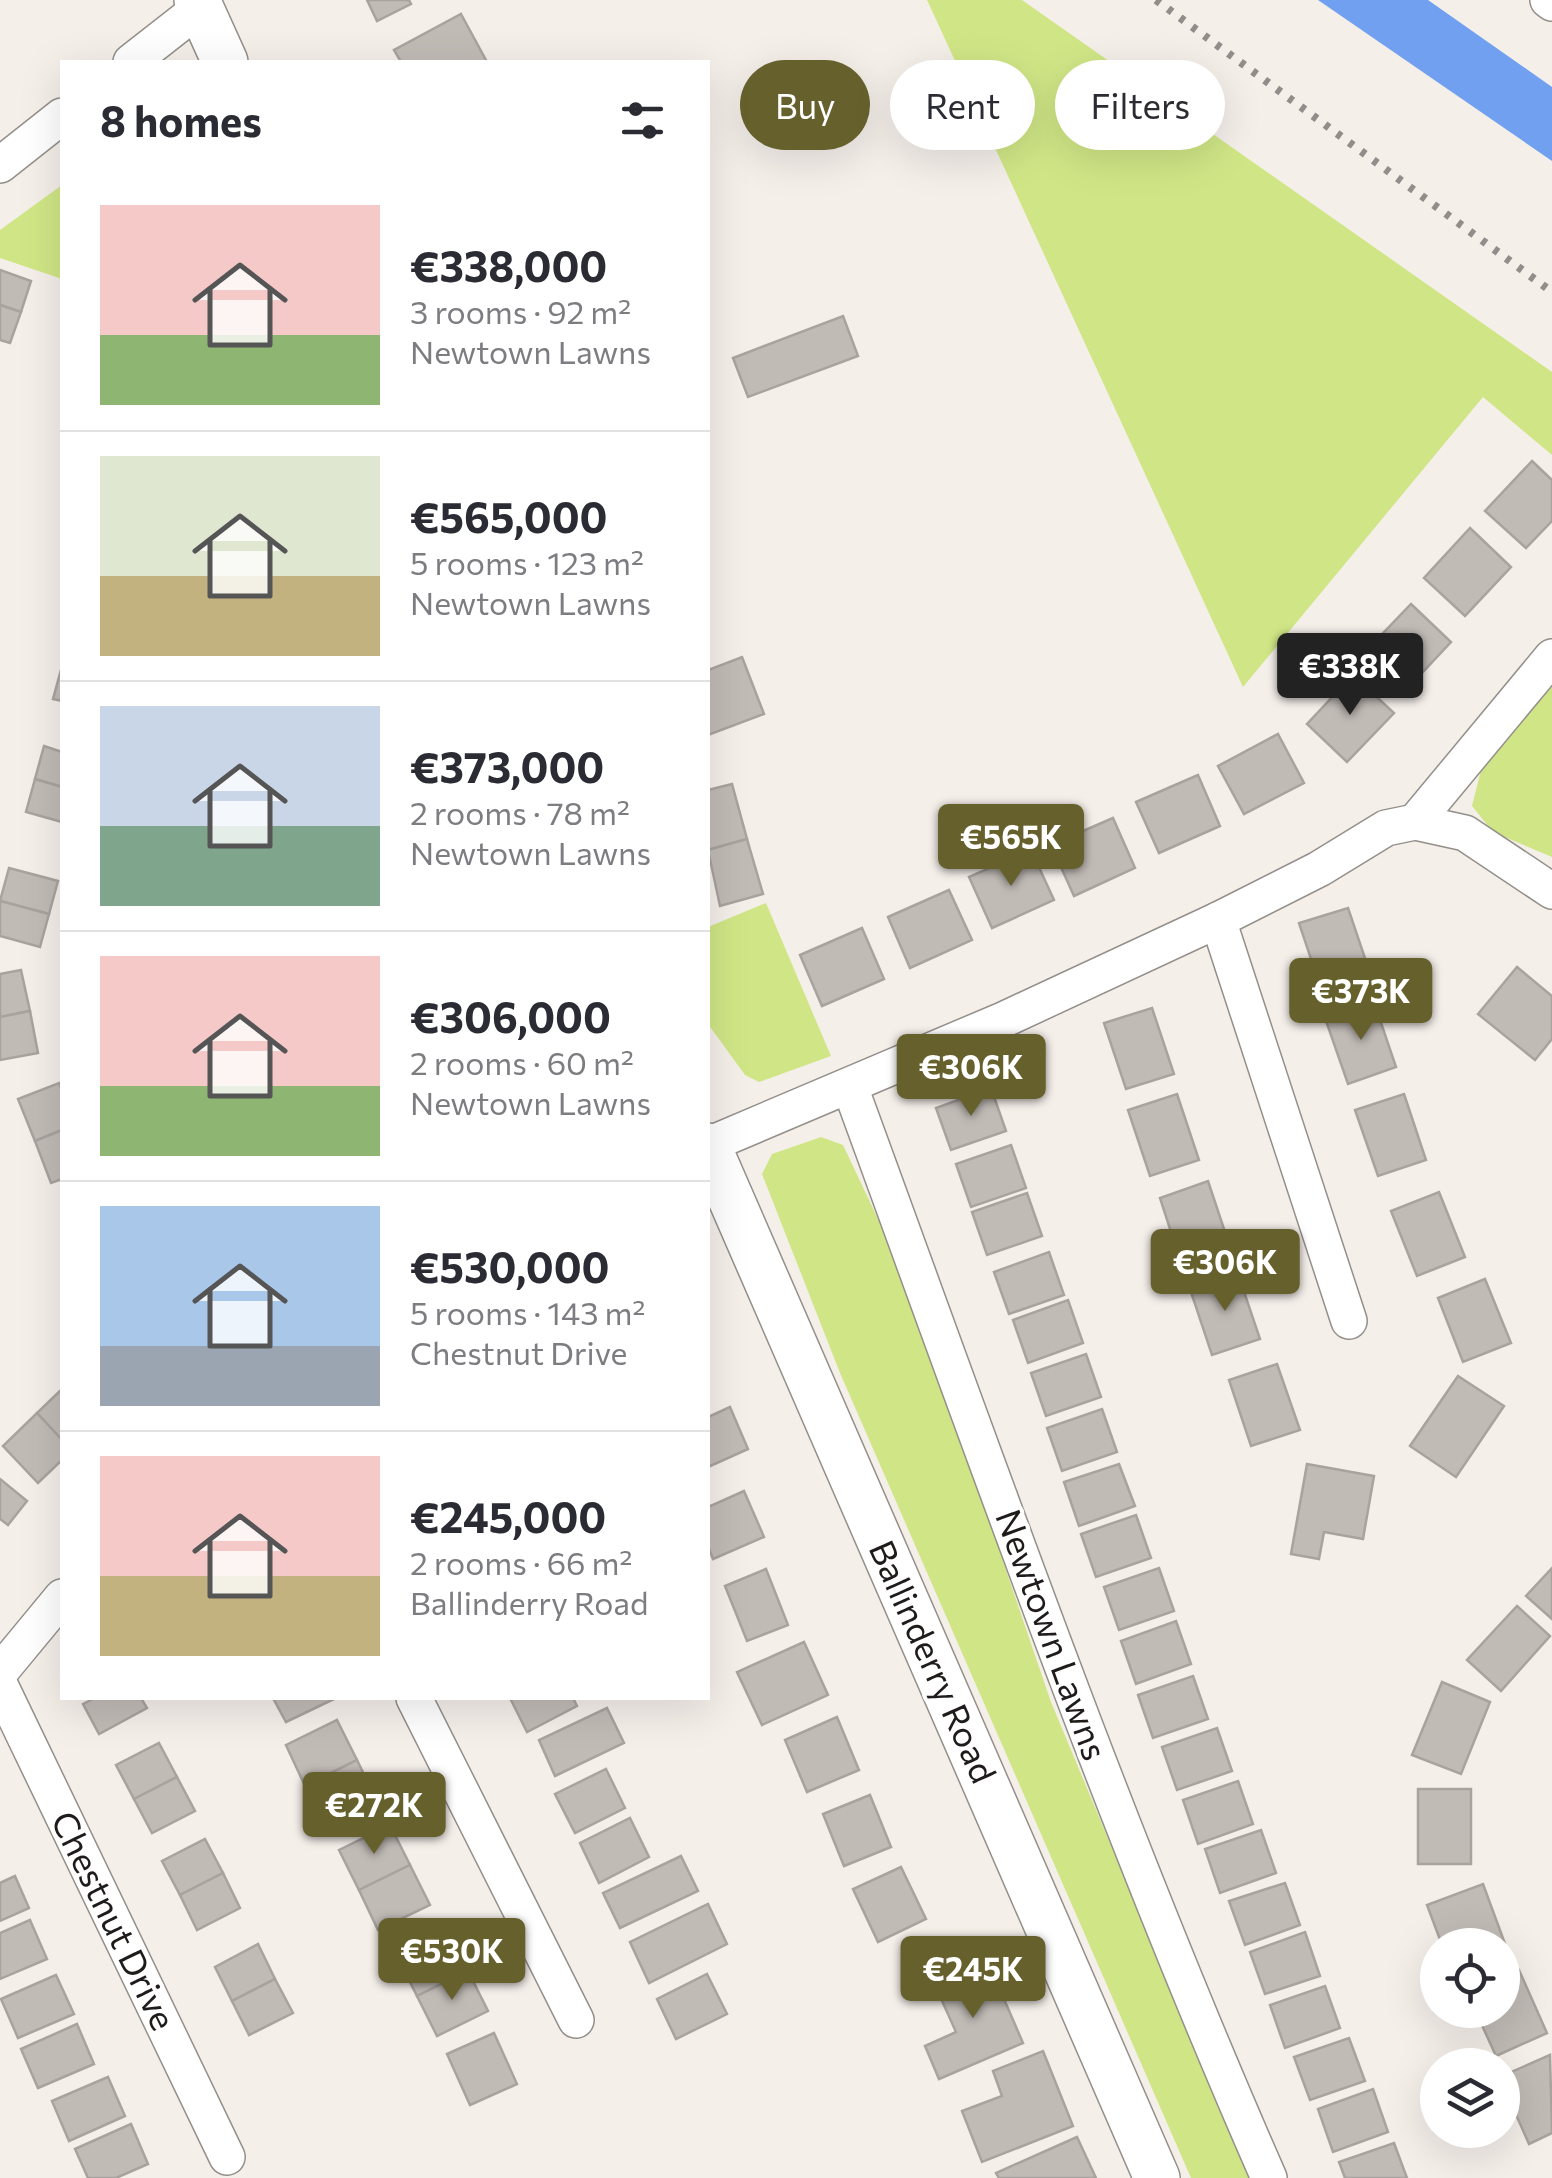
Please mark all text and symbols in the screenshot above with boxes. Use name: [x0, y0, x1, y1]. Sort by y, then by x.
chip: Buy: [740, 60, 870, 150]
chip: Rent: [890, 60, 1035, 150]
chip: Filters: [1055, 60, 1225, 150]
icon: filters: [615, 93, 670, 148]
text: 8 homes: [100, 94, 262, 146]
text: €338,000: [410, 239, 607, 291]
icon: home: [180, 245, 300, 365]
text: 3 rooms · 92 m²: [410, 291, 631, 331]
text: Newtown Lawns: [410, 331, 651, 371]
text: €565,000: [410, 490, 608, 542]
icon: home: [180, 496, 300, 616]
text: 5 rooms · 123 m²: [410, 542, 644, 582]
text: Newtown Lawns: [410, 582, 651, 622]
pin: €338K: [1280, 633, 1420, 718]
text: €338K: [1299, 645, 1401, 685]
text: €373,000: [410, 740, 604, 792]
icon: home: [180, 746, 300, 866]
text: 2 rooms · 78 m²: [410, 792, 630, 832]
pin: €565K: [941, 804, 1081, 889]
text: €565K: [960, 816, 1062, 856]
text: Newtown Lawns: [410, 832, 651, 872]
pin: €373K: [1291, 958, 1431, 1043]
text: €373K: [1311, 970, 1411, 1010]
text: €306,000: [410, 990, 611, 1042]
icon: home: [180, 996, 300, 1116]
pin: €306K: [901, 1034, 1041, 1119]
text: 2 rooms · 60 m²: [410, 1042, 634, 1082]
text: €306K: [919, 1046, 1023, 1086]
text: Newtown Lawns: [410, 1082, 651, 1122]
pin: €306K: [1155, 1229, 1295, 1314]
text: €530,000: [410, 1240, 610, 1292]
text: €306K: [1173, 1241, 1277, 1281]
icon: home: [180, 1246, 300, 1366]
text: 5 rooms · 143 m²: [410, 1292, 645, 1332]
text: Chestnut Drive: [410, 1332, 628, 1372]
text: €245,000: [410, 1490, 606, 1542]
icon: home: [180, 1496, 300, 1616]
street label: Newtown Lawns: [988, 1503, 1119, 1765]
street label: Ballinderry Road: [862, 1533, 1007, 1789]
text: 2 rooms · 66 m²: [410, 1542, 632, 1582]
text: Ballinderry Road: [410, 1582, 649, 1622]
pin: €272K: [304, 1772, 444, 1857]
text: €272K: [325, 1784, 423, 1824]
street label: Chestnut Drive: [44, 1804, 187, 2036]
pin: €530K: [382, 1918, 522, 2003]
map controls: [1420, 1928, 1520, 2148]
button: locate: [1420, 1928, 1520, 2028]
text: €530K: [400, 1930, 504, 1970]
pin: €245K: [903, 1936, 1043, 2021]
text: €245K: [923, 1948, 1023, 1988]
button: layers: [1420, 2048, 1520, 2148]

